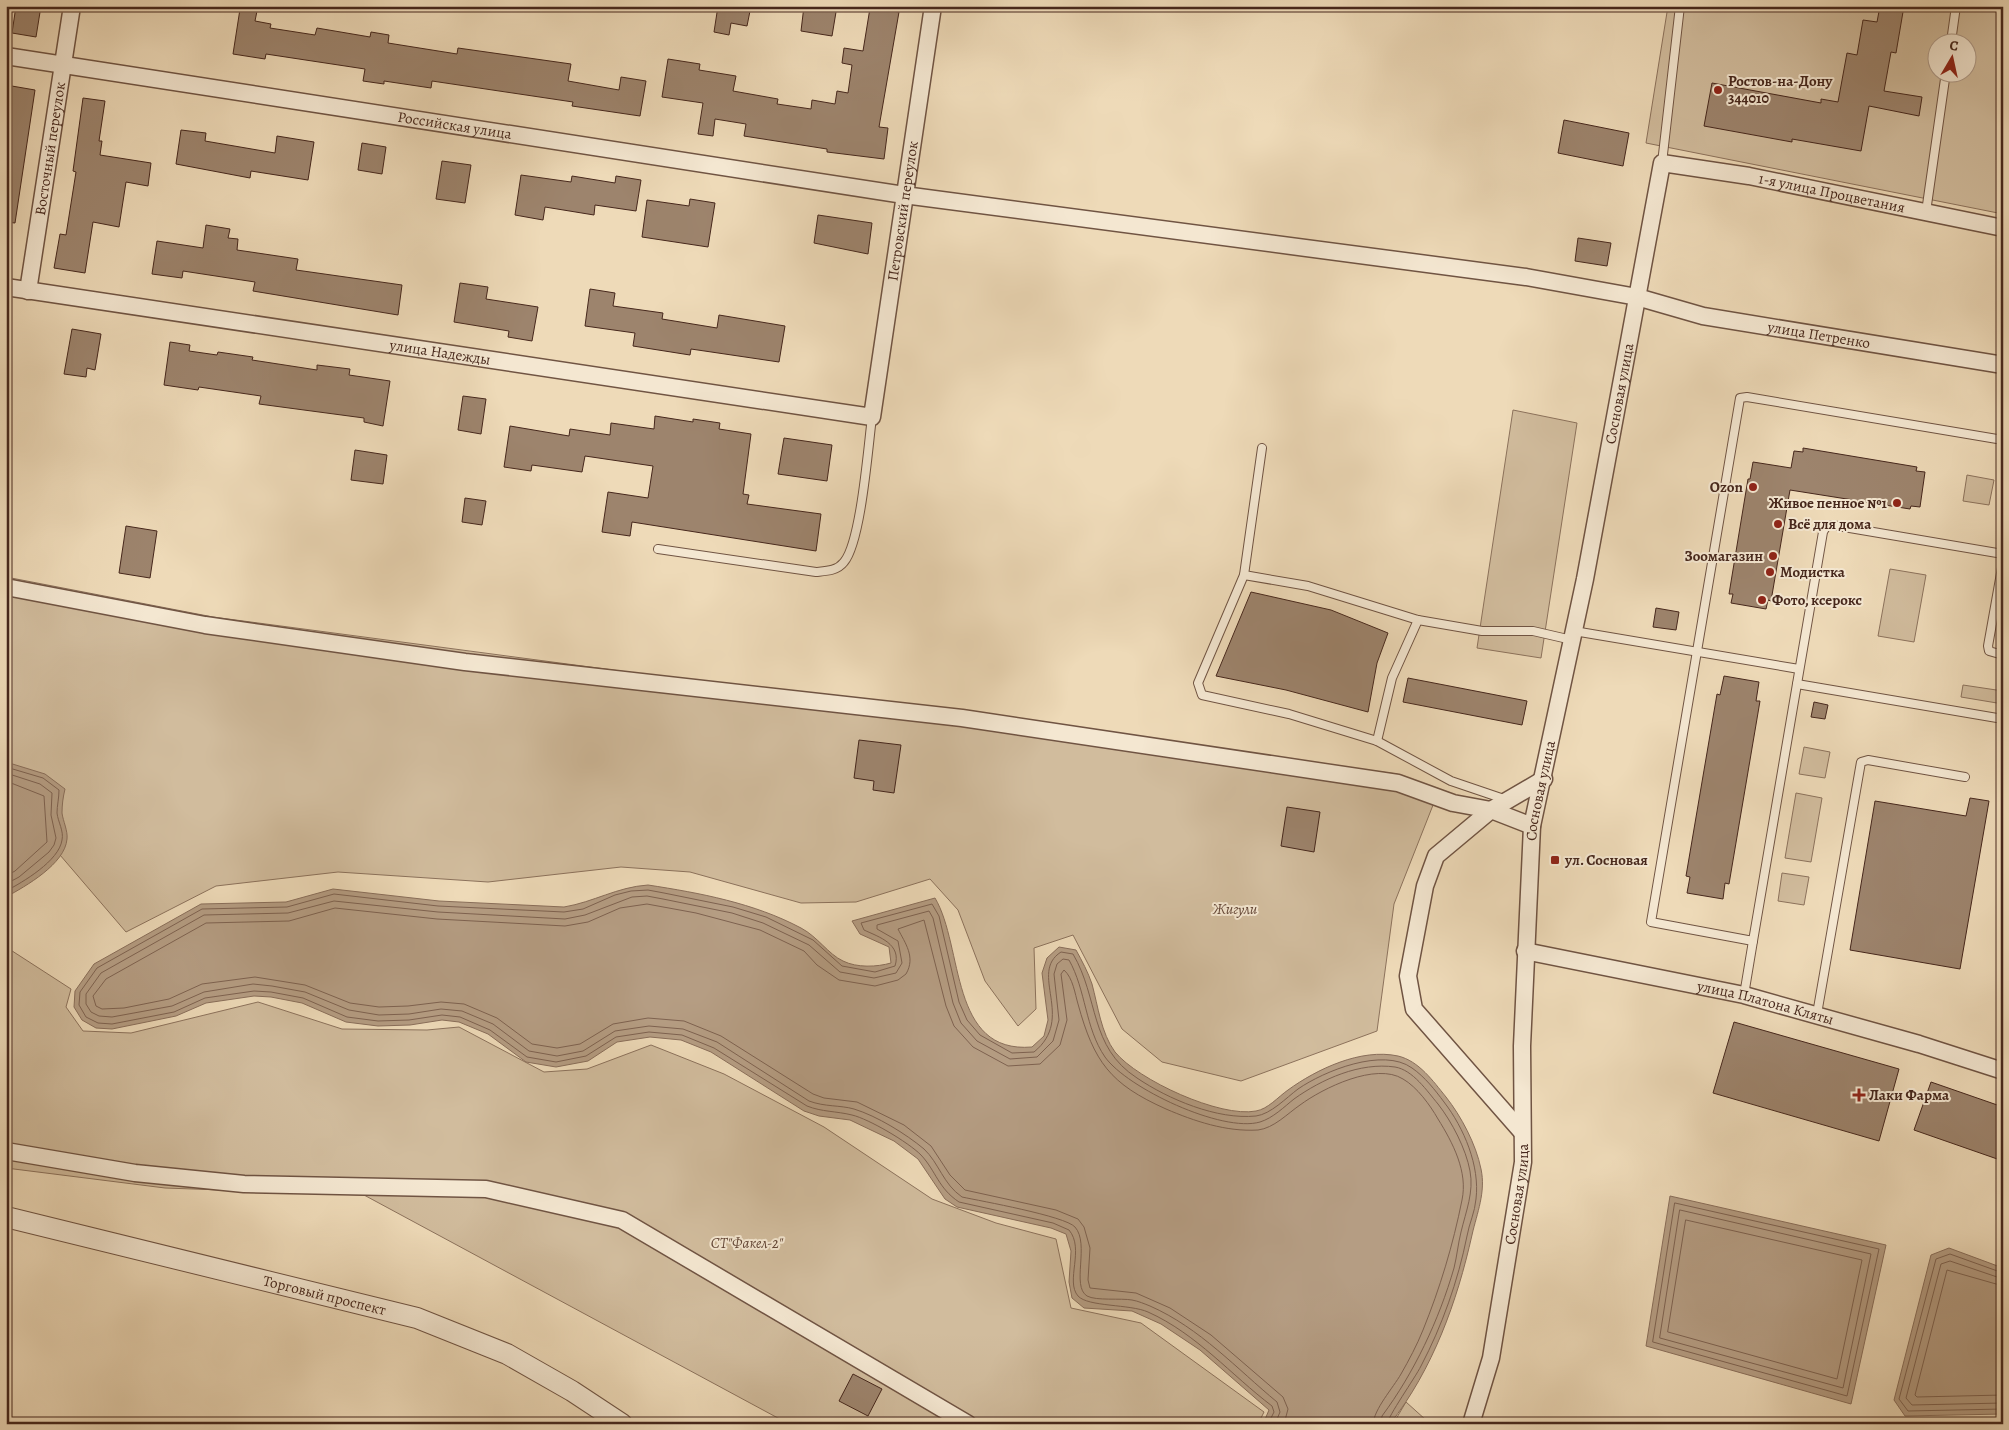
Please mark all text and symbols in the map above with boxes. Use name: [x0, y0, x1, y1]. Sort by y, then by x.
north arrow: [1926, 32, 1976, 82]
text: С: [1948, 36, 1960, 56]
place label: Ростов-на-Дону 344010: [1728, 71, 1833, 108]
street label: Восточный переулок: [30, 80, 70, 217]
marker: Ростов-на-Дону 344010: [1712, 84, 1724, 96]
street label: Российская улица: [396, 107, 513, 144]
street label: Петровский переулок: [882, 139, 923, 282]
street label: 1-я улица Процветания: [1757, 168, 1907, 218]
street label: улица Петренко: [1765, 317, 1872, 353]
street label: улица Надежды: [387, 335, 492, 370]
street label: Сосновая улица: [1600, 341, 1638, 446]
place label: Ozon: [1710, 477, 1744, 497]
marker: Ozon: [1747, 481, 1759, 493]
place label: Живое пенное №1: [1769, 493, 1888, 513]
marker: Живое пенное №1: [1891, 497, 1903, 509]
place label: Всё для дома: [1788, 514, 1872, 534]
marker: Всё для дома: [1772, 518, 1784, 530]
place label: Зоомагазин: [1685, 546, 1763, 566]
marker: Зоомагазин: [1767, 550, 1779, 562]
place label: Модистка: [1780, 562, 1846, 582]
marker: Модистка: [1764, 566, 1776, 578]
place label: Фото, ксерокс: [1772, 590, 1862, 610]
marker: Фото, ксерокс: [1756, 594, 1768, 606]
street label: Сосновая улица: [1521, 738, 1560, 841]
place label: ул. Сосновая: [1564, 850, 1648, 870]
marker: ул. Сосновая: [1549, 854, 1561, 866]
park label: Жигули: [1212, 899, 1258, 919]
street label: улица Платона Кляты: [1694, 976, 1836, 1030]
place label: Лаки Фарма: [1869, 1085, 1950, 1105]
marker: Лаки Фарма: [1853, 1089, 1865, 1101]
street label: Сосновая улица: [1500, 1143, 1533, 1246]
park label: СТ"Факел-2": [711, 1233, 784, 1253]
street label: Торговый проспект: [261, 1271, 388, 1320]

